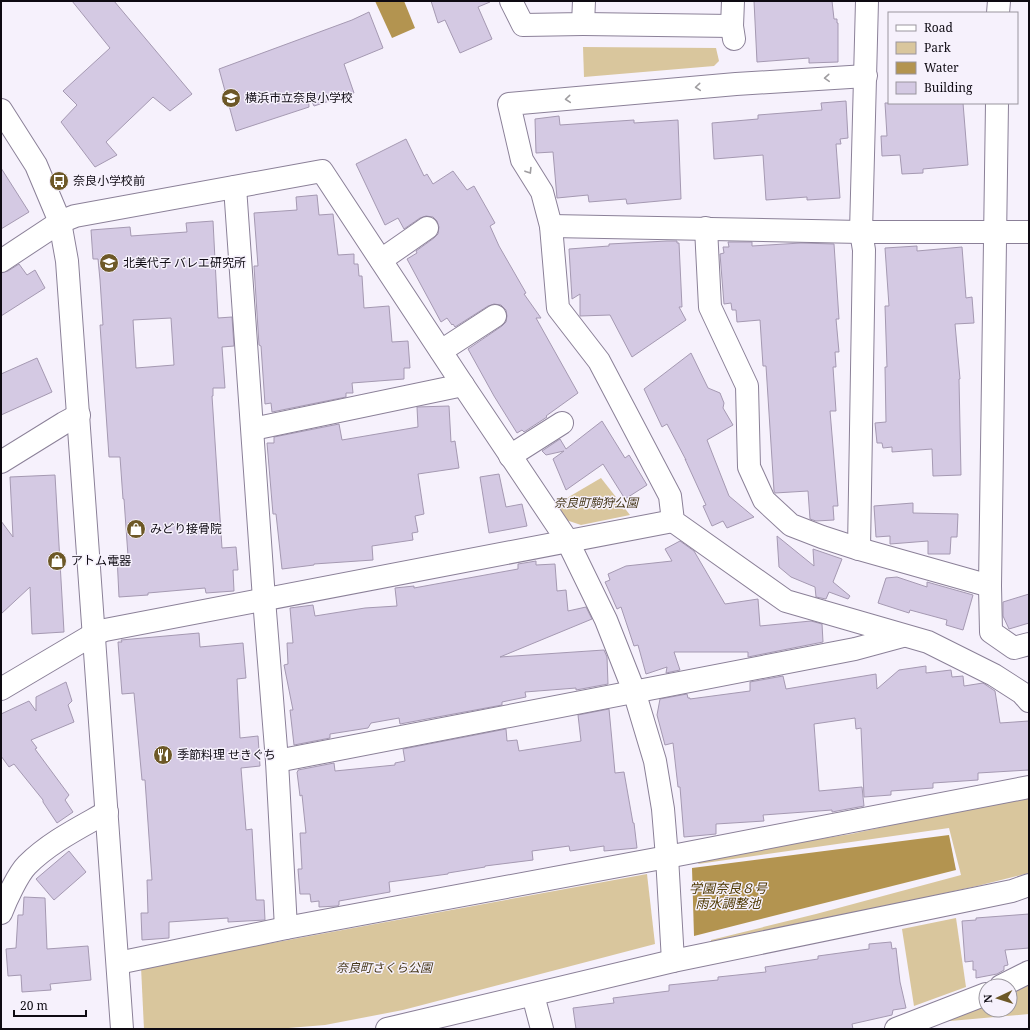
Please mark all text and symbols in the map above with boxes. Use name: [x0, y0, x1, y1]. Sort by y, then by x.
legend: [888, 12, 1018, 104]
text: Road: [924, 19, 954, 36]
text: Park: [924, 39, 952, 56]
text: Water: [924, 59, 959, 76]
one-way arrow: [824, 74, 830, 82]
text: Building: [924, 79, 973, 96]
one-way arrow: [695, 82, 701, 91]
school or university icon: 横浜市立奈良小学校: [220, 87, 242, 109]
place label: 横浜市立奈良小学校: [245, 89, 353, 106]
one-way arrow: [565, 94, 571, 103]
one-way arrow: [524, 167, 532, 174]
bus stop icon: 奈良小学校前: [48, 170, 70, 192]
place label: 奈良小学校前: [73, 172, 145, 189]
school or university icon: 北美代子 バレエ研究所: [98, 252, 120, 274]
place label: 北美代子 バレエ研究所: [123, 254, 246, 271]
park label: 奈良町駒狩公園: [554, 494, 640, 511]
shop icon: みどり接骨院: [125, 518, 147, 540]
place label: みどり接骨院: [150, 520, 222, 537]
shop icon: アトム電器: [46, 550, 68, 572]
place label: アトム電器: [71, 552, 131, 569]
restaurant icon: 季節料理 せきぐち: [152, 744, 174, 766]
place label: 季節料理 せきぐち: [177, 746, 276, 763]
water label: 学園奈良８号 雨水調整池: [689, 879, 768, 912]
park label: 奈良町さくら公園: [336, 959, 434, 976]
north arrow: [978, 978, 1018, 1018]
scale bar: [14, 992, 86, 1018]
text: N: [980, 994, 995, 1004]
text: 20 m: [20, 997, 48, 1014]

